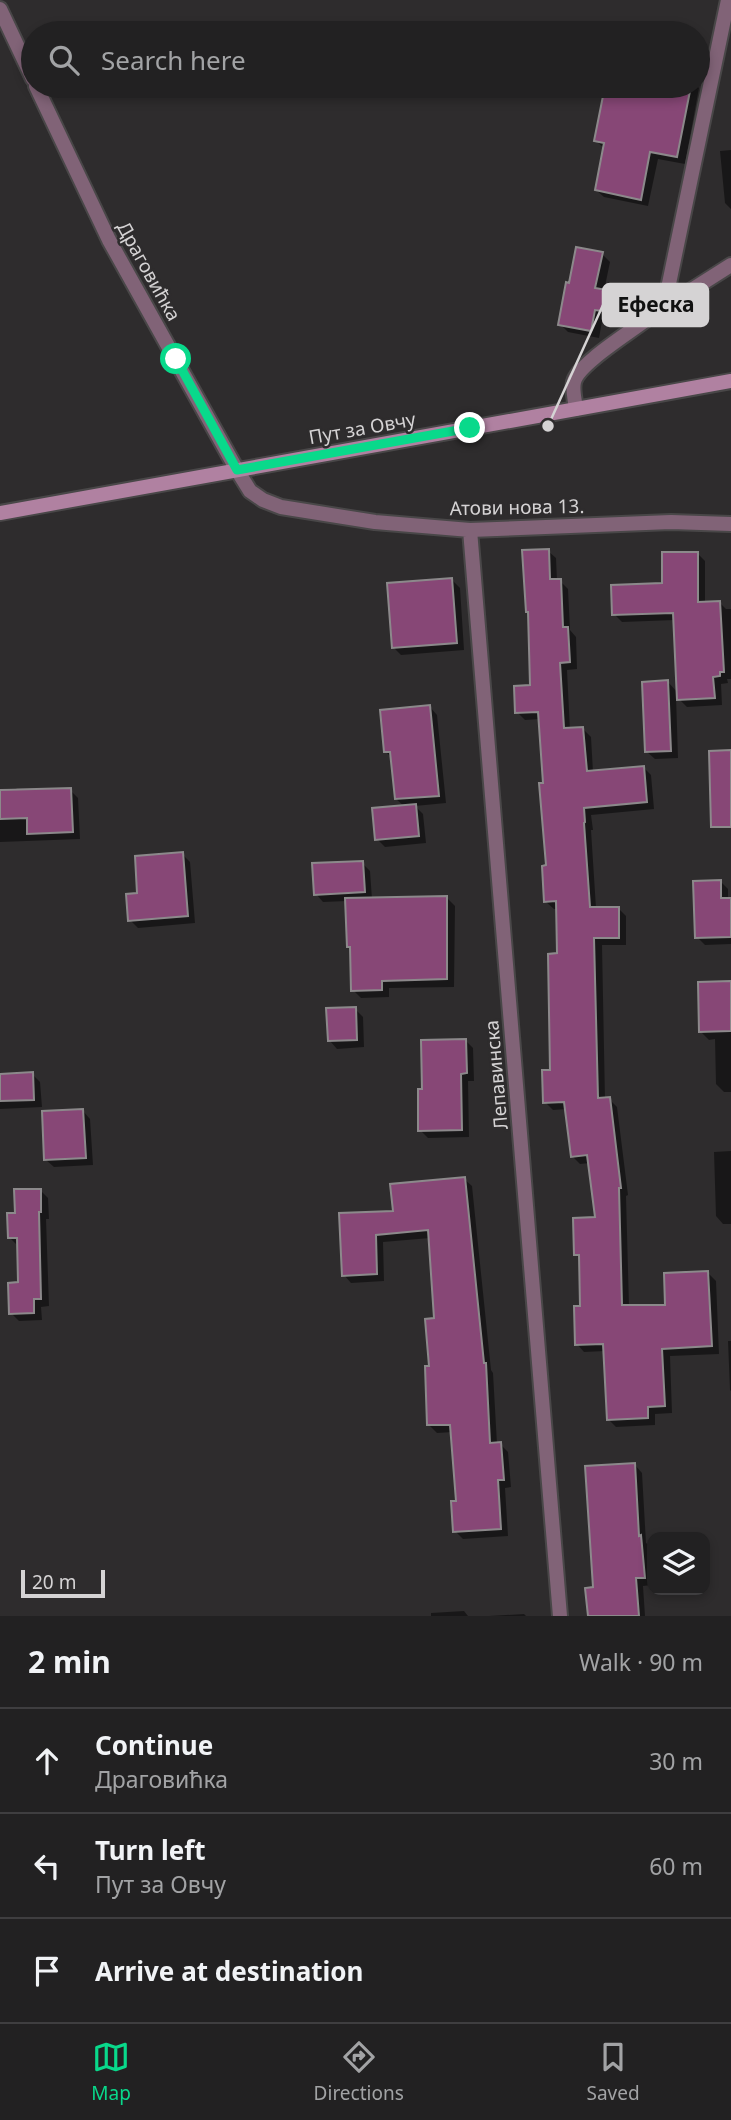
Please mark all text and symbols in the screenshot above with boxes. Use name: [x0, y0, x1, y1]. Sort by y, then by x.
search box: [21, 21, 710, 98]
icon: search: [45, 41, 83, 79]
text: Search here: [101, 42, 246, 78]
street label: Драговићка: [111, 217, 187, 325]
callout: Ефеска: [603, 284, 708, 326]
text: Ефеска: [617, 290, 695, 318]
route start: [160, 343, 191, 374]
street label: Пут за Овчу: [306, 406, 418, 450]
route end: [454, 412, 485, 443]
street label: Атови нова 13.: [449, 493, 585, 521]
street label: Лепавинска: [478, 1019, 514, 1131]
map controls: [647, 1532, 710, 1595]
button: layers: [647, 1532, 710, 1595]
scale bar: [21, 1567, 105, 1599]
text: 20 m: [32, 1569, 76, 1595]
text: 2 min: [28, 1641, 111, 1682]
text: Walk · 90 m: [579, 1646, 703, 1678]
text: Continue: [95, 1727, 213, 1763]
icon: ahead: [28, 1742, 66, 1780]
text: 30 m: [649, 1745, 703, 1777]
text: Драговићка: [95, 1763, 228, 1795]
text: Turn left: [95, 1832, 206, 1868]
icon: left: [28, 1847, 66, 1885]
text: 60 m: [649, 1850, 703, 1882]
text: Пут за Овчу: [95, 1868, 226, 1900]
icon: arrive: [28, 1952, 66, 1990]
text: Arrive at destination: [95, 1953, 364, 1989]
tab: Map: [91, 2038, 131, 2106]
tab: Directions: [314, 2038, 404, 2106]
tab: Saved: [586, 2038, 640, 2106]

